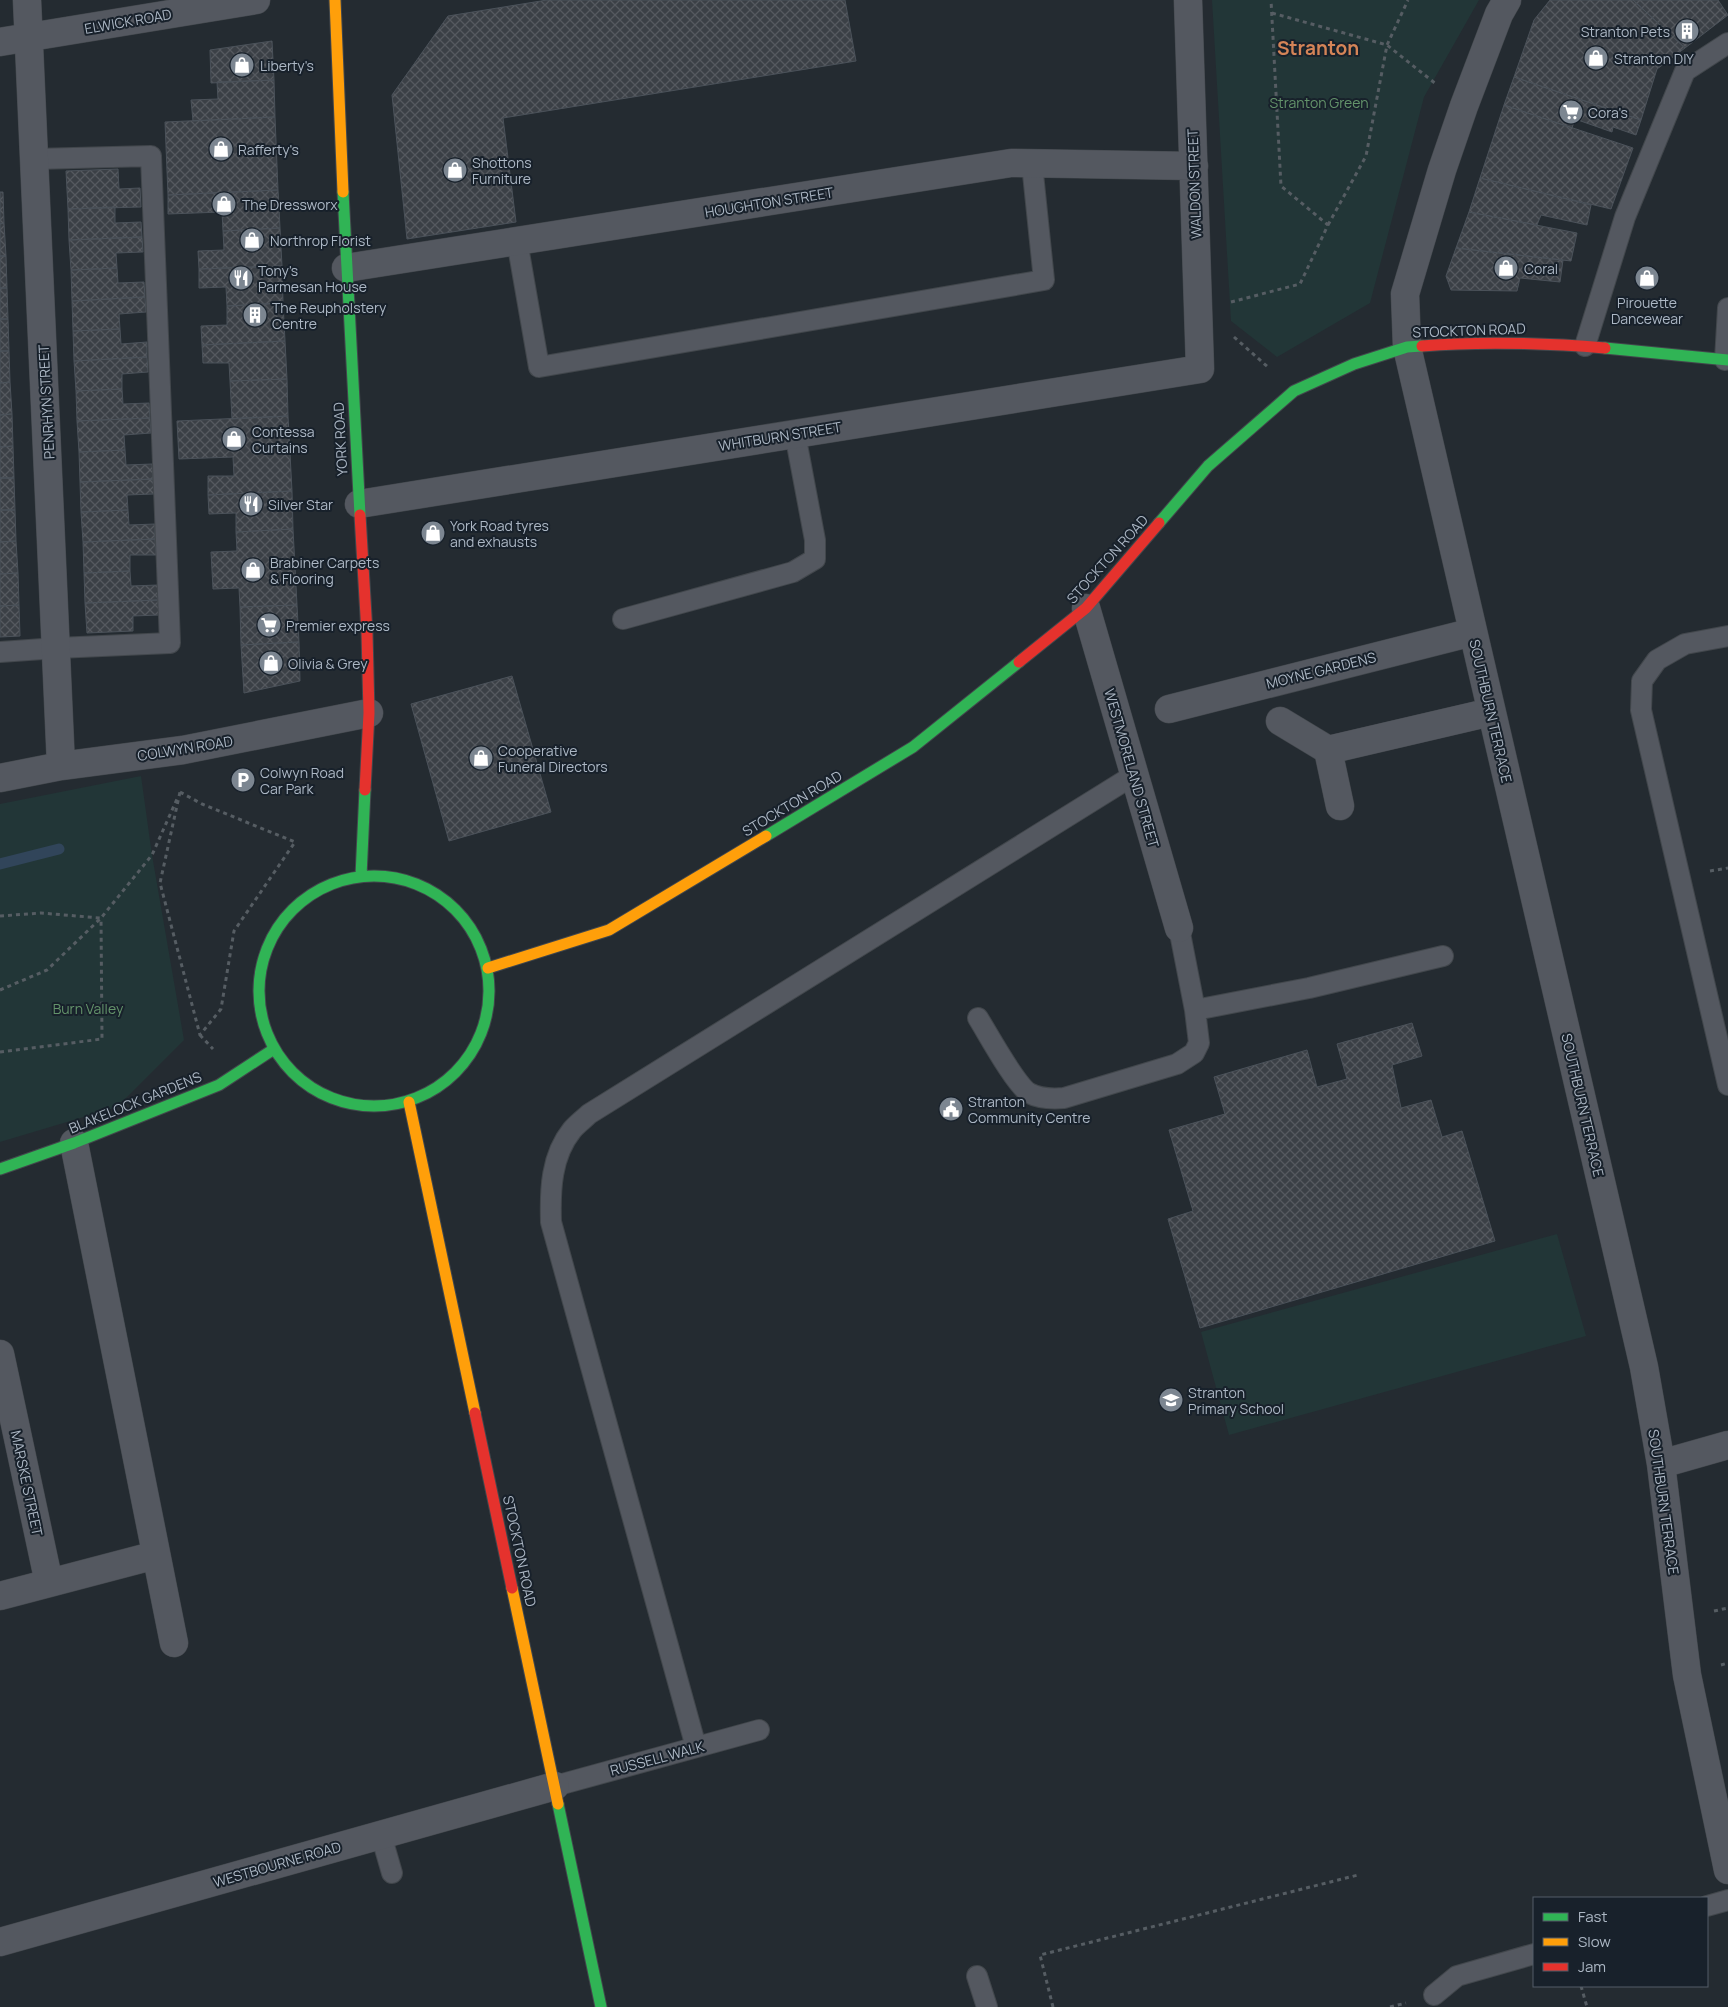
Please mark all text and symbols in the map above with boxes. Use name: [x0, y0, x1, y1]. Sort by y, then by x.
street label: ELWICK ROAD: [83, 4, 173, 38]
building icon: Stranton Pets: [1674, 18, 1700, 44]
place label: Stranton Pets: [1581, 22, 1670, 41]
district label: Stranton: [1277, 35, 1359, 61]
shop icon: Stranton DIY: [1583, 45, 1609, 71]
place label: Stranton DIY: [1614, 49, 1694, 68]
shop icon: Liberty's: [229, 52, 255, 78]
place label: Liberty's: [260, 56, 314, 75]
park label: Stranton Green: [1269, 93, 1369, 112]
supermarket icon: Cora's: [1558, 99, 1584, 125]
place label: Cora's: [1588, 103, 1628, 122]
street label: WALDON STREET: [1183, 128, 1205, 239]
shop icon: Rafferty's: [208, 136, 234, 162]
place label: Rafferty's: [238, 140, 299, 159]
place label: Shottons Furniture: [472, 153, 532, 188]
shop icon: Shottons Furniture: [442, 157, 468, 183]
street label: HOUGHTON STREET: [703, 182, 835, 222]
shop icon: The Dressworx: [211, 191, 237, 217]
place label: The Dressworx: [242, 195, 338, 214]
shop icon: Northrop Florist: [239, 227, 265, 253]
place label: Northrop Florist: [270, 231, 371, 250]
shop icon: Coral: [1493, 255, 1519, 281]
place label: Coral: [1524, 259, 1558, 278]
place label: Tony's Parmesan House: [258, 261, 367, 296]
restaurant icon: Tony's Parmesan House: [228, 265, 254, 291]
shop icon: Pirouette Dancewear: [1634, 265, 1660, 291]
place label: Pirouette Dancewear: [1611, 293, 1683, 328]
place label: The Reupholstery Centre: [272, 298, 387, 333]
building icon: The Reupholstery Centre: [242, 302, 268, 328]
street label: STOCKTON ROAD: [1412, 319, 1526, 341]
street label: PENRHYN STREET: [33, 344, 58, 460]
street label: YORK ROAD: [329, 402, 351, 476]
street label: WHITBURN STREET: [717, 417, 843, 455]
place label: Contessa Curtains: [252, 422, 315, 457]
shop icon: Contessa Curtains: [221, 426, 247, 452]
restaurant icon: Silver Star: [238, 491, 264, 517]
place label: Silver Star: [268, 495, 333, 514]
street label: STOCKTON ROAD: [1062, 511, 1152, 607]
place label: York Road tyres and exhausts: [450, 516, 549, 551]
shop icon: York Road tyres and exhausts: [420, 520, 446, 546]
place label: Brabiner Carpets & Flooring: [270, 553, 379, 588]
shop icon: Brabiner Carpets & Flooring: [240, 557, 266, 583]
supermarket icon: Premier express: [256, 612, 282, 638]
place label: Premier express: [286, 616, 390, 635]
street label: SOUTHBURN TERRACE: [1465, 637, 1517, 785]
street label: MOYNE GARDENS: [1264, 647, 1378, 693]
shop icon: Olivia & Grey: [258, 650, 284, 676]
place label: Olivia & Grey: [288, 654, 368, 673]
street label: WESTMORELAND STREET: [1100, 686, 1164, 850]
street label: COLWYN ROAD: [136, 731, 234, 765]
place label: Cooperative Funeral Directors: [498, 741, 608, 776]
shop icon: Cooperative Funeral Directors: [468, 745, 494, 771]
place label: Colwyn Road Car Park: [260, 763, 344, 798]
street label: STOCKTON ROAD: [739, 766, 845, 840]
parking icon: Colwyn Road Car Park: [230, 767, 256, 793]
park label: Burn Valley: [53, 999, 124, 1018]
street label: SOUTHBURN TERRACE: [1557, 1031, 1609, 1179]
street label: BLAKELOCK GARDENS: [66, 1067, 205, 1137]
place label: Stranton Community Centre: [968, 1092, 1091, 1127]
public building icon: Stranton Community Centre: [938, 1096, 964, 1122]
place label: Stranton Primary School: [1188, 1383, 1284, 1418]
school or university icon: Stranton Primary School: [1158, 1387, 1184, 1413]
street label: SOUTHBURN TERRACE: [1644, 1428, 1684, 1576]
street label: MARSKE STREET: [7, 1429, 48, 1538]
street label: STOCKTON ROAD: [499, 1494, 541, 1608]
street label: RUSSELL WALK: [608, 1736, 707, 1780]
street label: WESTBOURNE ROAD: [211, 1837, 343, 1891]
legend: [1533, 1897, 1708, 1987]
text: Fast: [1578, 1906, 1607, 1927]
text: Slow: [1578, 1931, 1611, 1952]
text: Jam: [1578, 1956, 1606, 1977]

